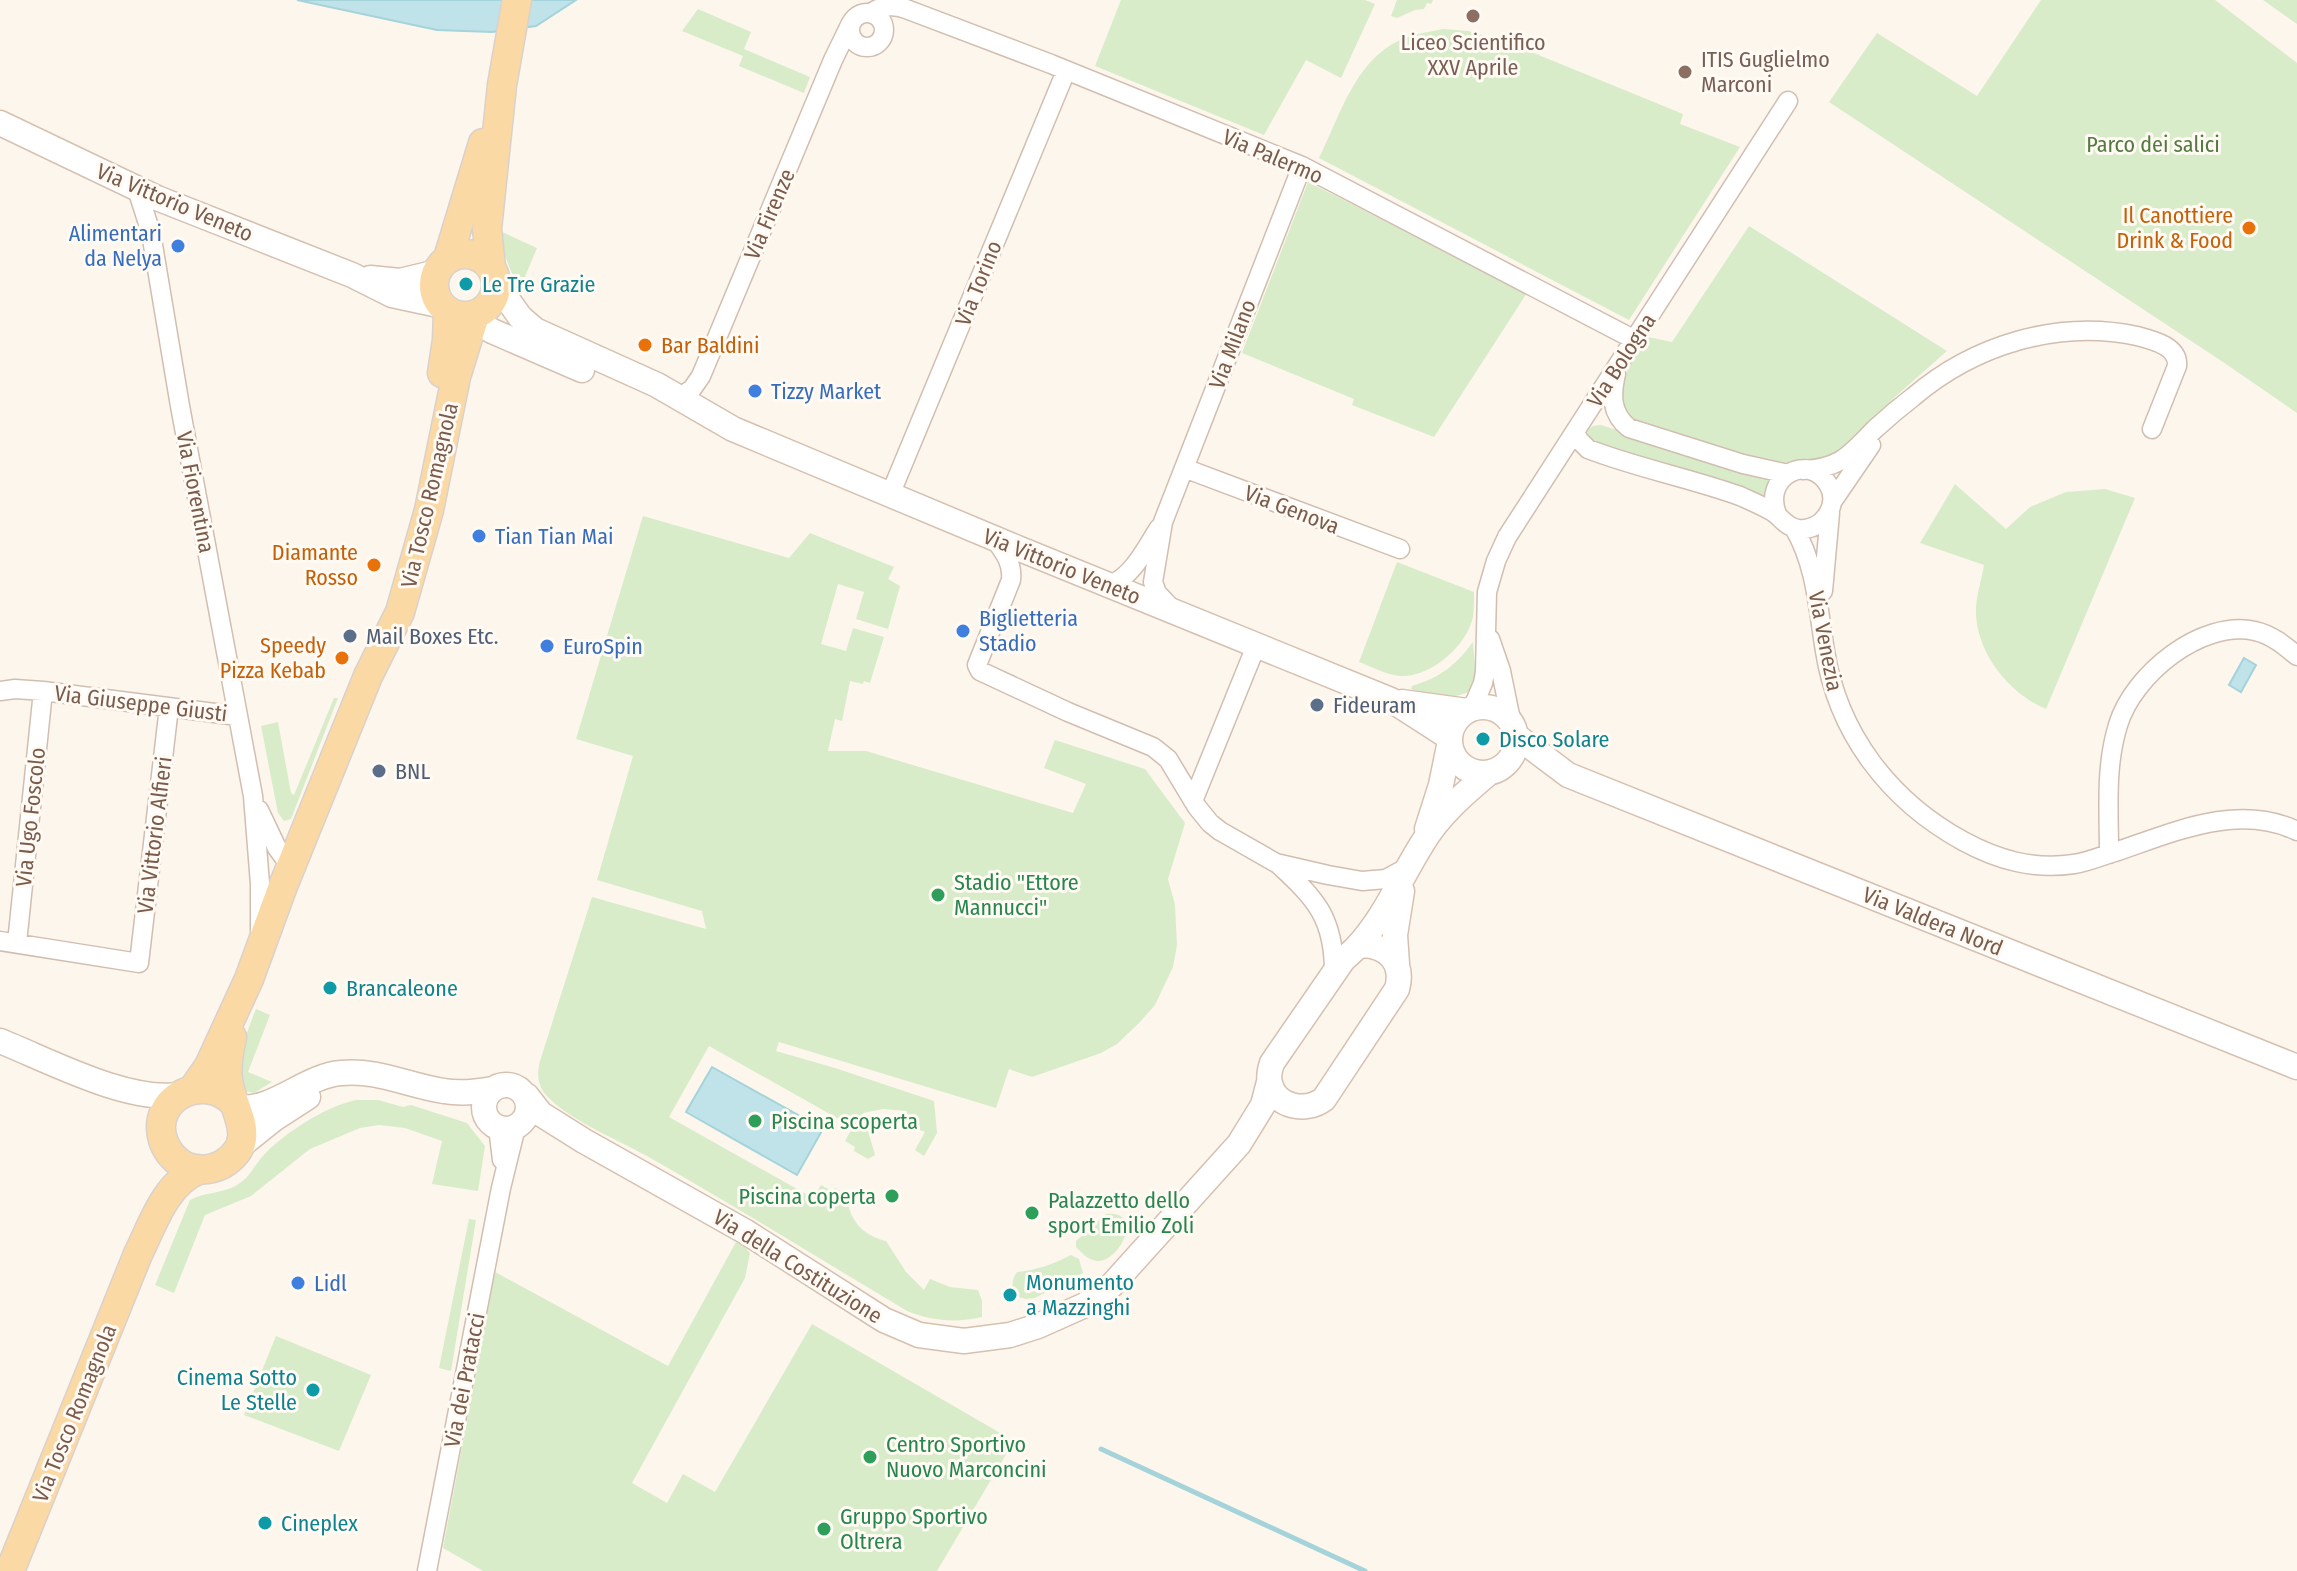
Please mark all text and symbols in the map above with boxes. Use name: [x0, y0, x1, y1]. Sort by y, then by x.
marker: Liceo Scientifico XXV Aprile: [1464, 7, 1482, 25]
place label: Liceo Scientifico XXV Aprile: [1400, 29, 1546, 81]
place label: ITIS Guglielmo Marconi: [1701, 46, 1830, 98]
marker: ITIS Guglielmo Marconi: [1676, 63, 1694, 81]
street label: Via Palermo: [1219, 123, 1327, 190]
park label: Parco dei salici: [2086, 131, 2220, 158]
street label: Via Vittorio Veneto: [92, 157, 257, 248]
street label: Via Firenze: [738, 165, 801, 264]
place label: Il Canottiere Drink & Food: [2116, 202, 2233, 254]
marker: Il Canottiere Drink & Food: [2240, 219, 2258, 237]
place label: Alimentari da Nelya: [69, 220, 162, 272]
marker: Alimentari da Nelya: [169, 237, 187, 255]
street label: Via Torino: [949, 237, 1008, 330]
place label: Le Tre Grazie: [482, 271, 595, 298]
marker: Le Tre Grazie: [457, 275, 475, 293]
street label: Via Milano: [1203, 296, 1262, 393]
street label: Via Bologna: [1581, 308, 1662, 412]
place label: Bar Baldini: [661, 332, 759, 359]
marker: Bar Baldini: [636, 336, 654, 354]
place label: Tizzy Market: [771, 378, 882, 405]
marker: Tizzy Market: [746, 382, 764, 400]
street label: Via Tosco Romagnola: [395, 400, 464, 590]
street label: Via Fiorentina: [170, 429, 221, 555]
street label: Via Genova: [1241, 479, 1343, 540]
place label: Tian Tian Mai: [495, 523, 614, 550]
street label: Via Vittorio Veneto: [979, 523, 1144, 610]
marker: Tian Tian Mai: [470, 527, 488, 545]
place label: Diamante Rosso: [272, 539, 358, 591]
marker: Diamante Rosso: [365, 556, 383, 574]
street label: Via Venezia: [1803, 589, 1848, 694]
place label: Biglietteria Stadio: [979, 605, 1078, 657]
marker: Biglietteria Stadio: [954, 622, 972, 640]
place label: Mail Boxes Etc.: [366, 623, 498, 650]
marker: Mail Boxes Etc.: [341, 627, 359, 645]
place label: Speedy Pizza Kebab: [220, 632, 326, 684]
place label: EuroSpin: [563, 633, 643, 660]
marker: EuroSpin: [538, 637, 556, 655]
marker: Speedy Pizza Kebab: [333, 649, 351, 667]
street label: Via Giuseppe Giusti: [53, 680, 229, 727]
place label: Fideuram: [1333, 692, 1416, 719]
marker: Fideuram: [1308, 696, 1326, 714]
place label: Disco Solare: [1499, 726, 1609, 753]
marker: Disco Solare: [1474, 730, 1492, 748]
street label: Via Ugo Foscolo: [10, 746, 51, 888]
street label: Via Vittorio Alfieri: [131, 755, 178, 915]
place label: BNL: [395, 758, 430, 785]
marker: BNL: [370, 762, 388, 780]
place label: Stadio "Ettore Mannucci": [954, 869, 1079, 921]
street label: Via Valdera Nord: [1859, 881, 2007, 962]
marker: Stadio "Ettore Mannucci": [929, 886, 947, 904]
place label: Brancaleone: [346, 975, 458, 1002]
marker: Brancaleone: [321, 979, 339, 997]
place label: Piscina scoperta: [771, 1108, 918, 1135]
marker: Piscina scoperta: [746, 1112, 764, 1130]
place label: Piscina coperta: [738, 1183, 876, 1210]
marker: Piscina coperta: [883, 1187, 901, 1205]
place label: Palazzetto dello sport Emilio Zoli: [1048, 1187, 1194, 1239]
street label: Via della Costituzione: [708, 1204, 887, 1329]
marker: Palazzetto dello sport Emilio Zoli: [1023, 1204, 1041, 1222]
place label: Monumento a Mazzinghi: [1026, 1269, 1134, 1321]
place label: Lidl: [314, 1270, 347, 1297]
marker: Lidl: [289, 1274, 307, 1292]
marker: Monumento a Mazzinghi: [1001, 1286, 1019, 1304]
street label: Via dei Pratacci: [438, 1310, 491, 1450]
street label: Via Tosco Romagnola: [27, 1320, 122, 1506]
place label: Cinema Sotto Le Stelle: [177, 1364, 297, 1416]
marker: Cinema Sotto Le Stelle: [304, 1381, 322, 1399]
place label: Centro Sportivo Nuovo Marconcini: [886, 1431, 1047, 1483]
marker: Centro Sportivo Nuovo Marconcini: [861, 1448, 879, 1466]
place label: Gruppo Sportivo Oltrera: [840, 1503, 988, 1555]
place label: Cineplex: [281, 1510, 358, 1537]
marker: Cineplex: [256, 1514, 274, 1532]
marker: Gruppo Sportivo Oltrera: [815, 1520, 833, 1538]

